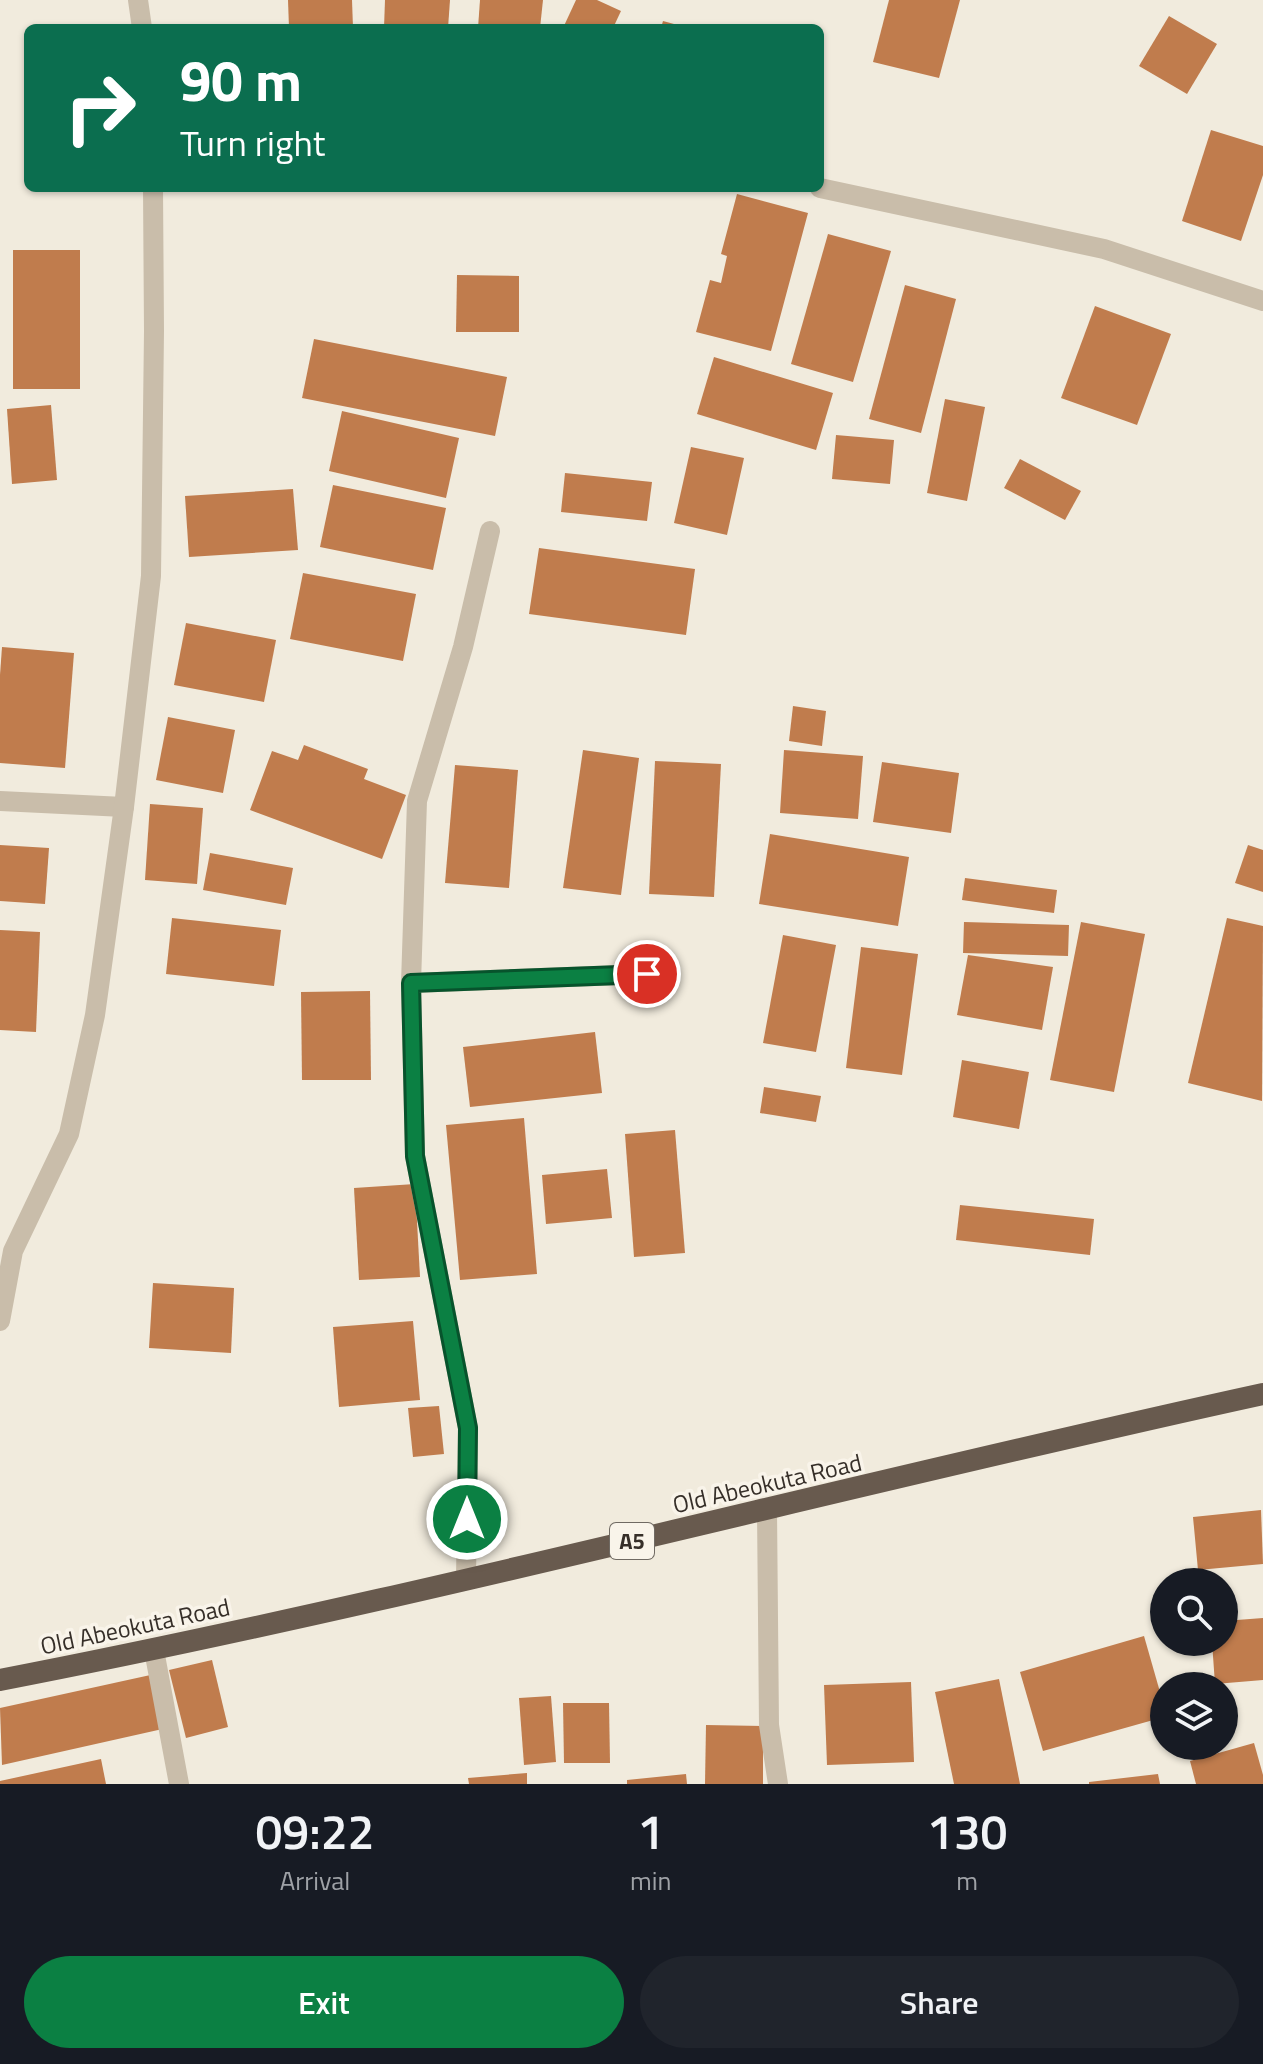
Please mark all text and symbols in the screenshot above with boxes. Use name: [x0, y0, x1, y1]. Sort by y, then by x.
text: 90 m: [180, 38, 302, 123]
icon: right: [48, 56, 152, 160]
text: Turn right: [180, 115, 325, 170]
pin: [613, 940, 681, 1008]
icon: arrive: [625, 952, 669, 996]
street label: Old Abeokuta Road: [669, 1444, 865, 1522]
position arrow: [425, 1477, 509, 1561]
road number: A5: [610, 1523, 654, 1559]
map controls: [1150, 1568, 1238, 1760]
button: search: [1150, 1568, 1238, 1656]
street label: Old Abeokuta Road: [37, 1588, 233, 1664]
button: layers: [1150, 1672, 1238, 1760]
text: 09:22: [255, 1795, 374, 1868]
text: 1: [637, 1795, 664, 1868]
text: 130: [927, 1795, 1008, 1868]
text: Arrival: [280, 1861, 350, 1900]
text: min: [630, 1861, 671, 1900]
text: m: [956, 1861, 978, 1900]
button: Exit: [24, 1956, 624, 2048]
button: Share: [640, 1956, 1239, 2048]

